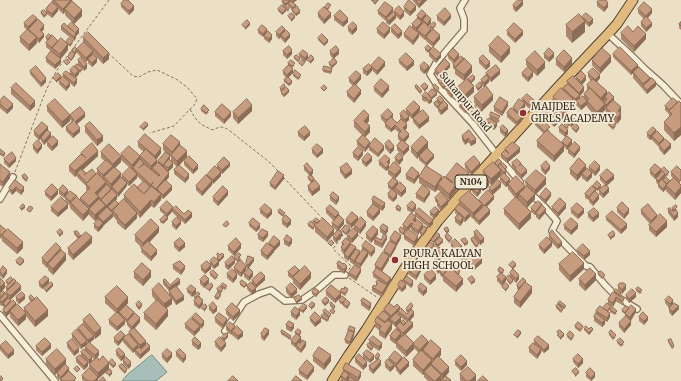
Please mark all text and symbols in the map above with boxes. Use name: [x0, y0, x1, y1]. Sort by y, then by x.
street label: Sultanpur Road: [437, 70, 493, 134]
place label: MAIJDEE GIRLS ACADEMY: [531, 101, 614, 124]
marker: MAIJDEE GIRLS ACADEMY: [518, 108, 528, 118]
road number: N104: [455, 175, 487, 189]
place label: POURA KALYAN HIGH SCHOOL: [403, 248, 482, 272]
marker: POURA KALYAN HIGH SCHOOL: [390, 255, 400, 265]

